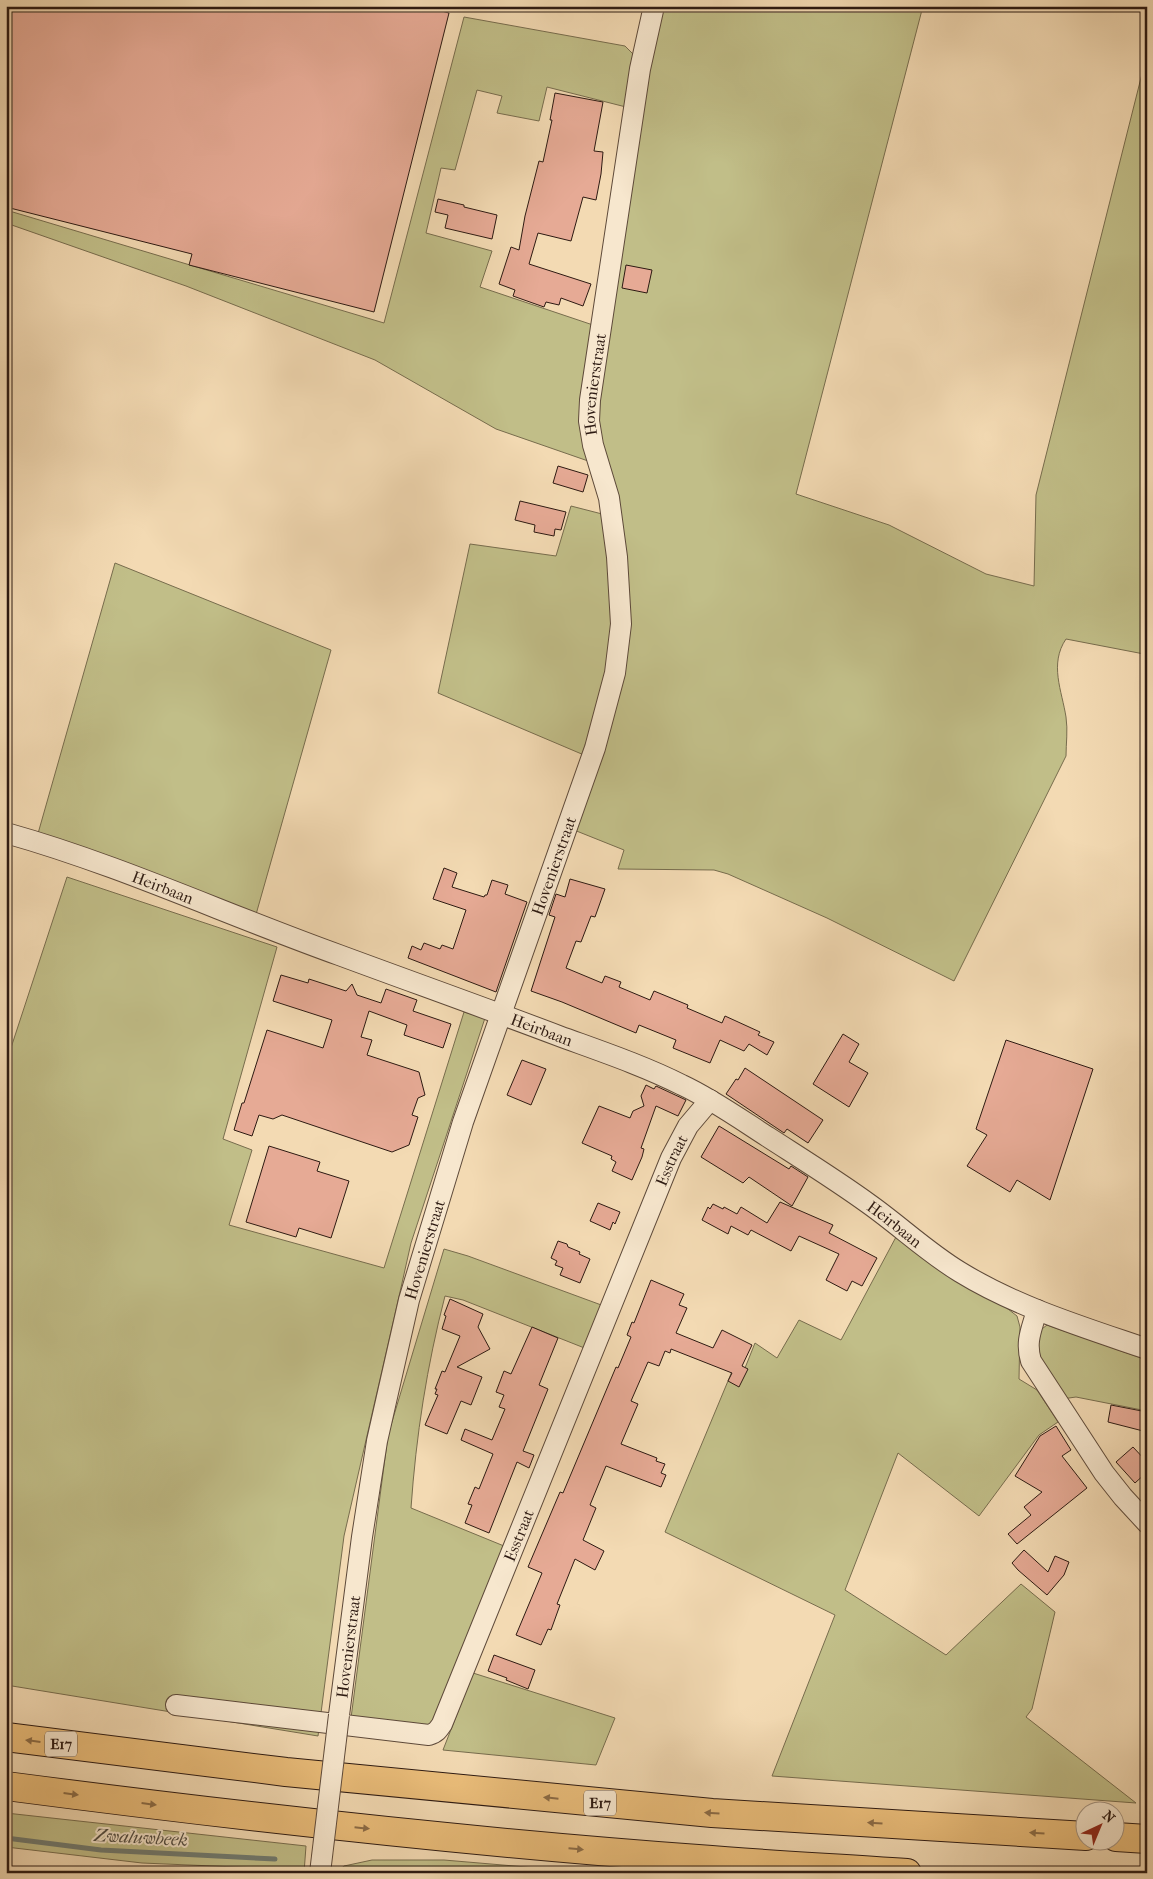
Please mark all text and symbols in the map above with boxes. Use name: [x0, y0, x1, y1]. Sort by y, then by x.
street label: Hovenierstraat: [579, 332, 610, 437]
street label: Hovenierstraat: [527, 813, 580, 918]
street label: Heirbaan: [129, 867, 197, 908]
street label: Heirbaan: [508, 1009, 576, 1050]
street label: Esstraat: [651, 1131, 691, 1189]
street label: Heirbaan: [864, 1196, 927, 1252]
street label: Hovenierstraat: [400, 1197, 449, 1302]
street label: Esstraat: [499, 1506, 538, 1564]
street label: Hovenierstraat: [332, 1594, 364, 1699]
road number: E17: [45, 1732, 77, 1756]
one-way arrow: [25, 1736, 41, 1744]
road number: E17: [584, 1790, 616, 1816]
one-way arrow: [63, 1791, 79, 1799]
one-way arrow: [542, 1794, 558, 1802]
one-way arrow: [141, 1800, 157, 1808]
north arrow: [1076, 1802, 1126, 1852]
text: N: [1099, 1807, 1119, 1827]
one-way arrow: [704, 1809, 720, 1817]
one-way arrow: [866, 1819, 882, 1827]
one-way arrow: [355, 1824, 371, 1832]
water label: Zwaluwbeek: [93, 1825, 188, 1851]
one-way arrow: [1029, 1828, 1045, 1836]
one-way arrow: [569, 1845, 585, 1853]

